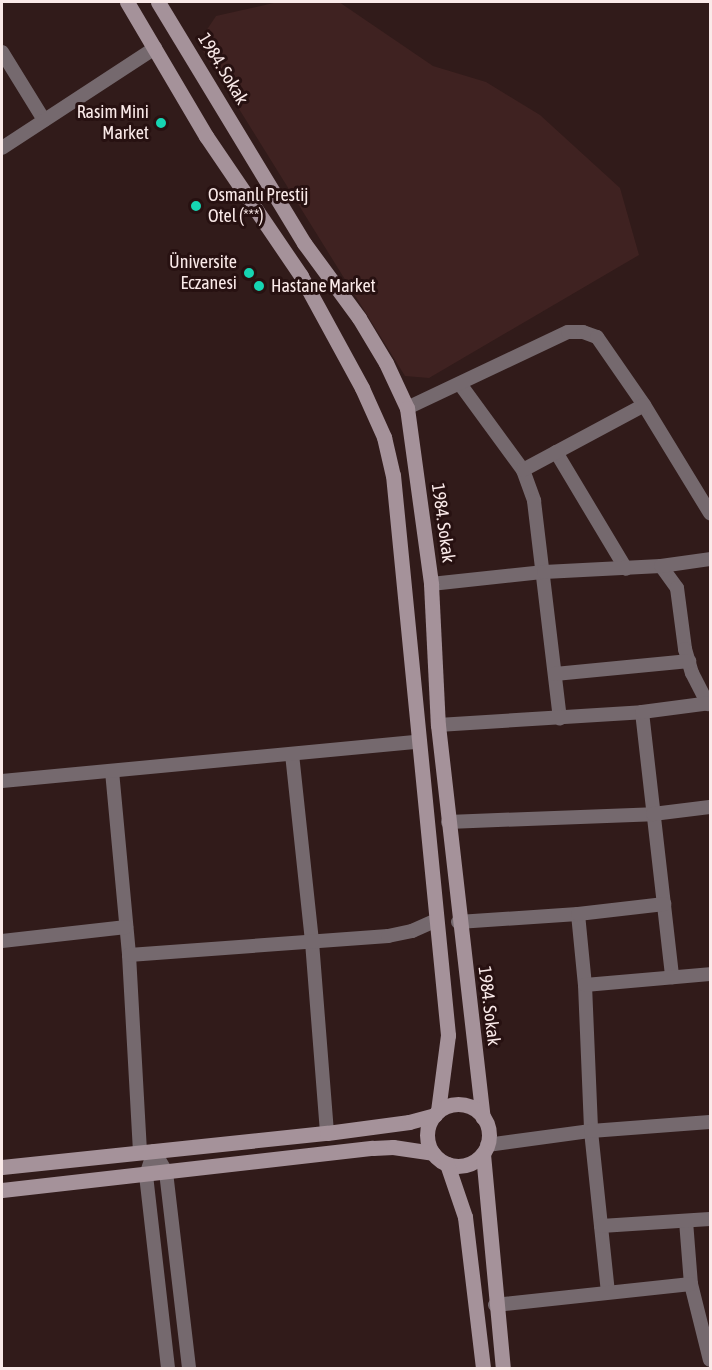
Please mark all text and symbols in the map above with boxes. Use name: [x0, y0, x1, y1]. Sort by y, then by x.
street label: 1984. Sokak: [193, 29, 253, 109]
place label: Rasim Mini Market: [77, 102, 149, 144]
marker: Rasim Mini Market: [154, 116, 168, 130]
place label: Osmanlı Prestij Otel (***): [208, 185, 308, 228]
marker: Osmanlı Prestij Otel (***): [189, 199, 203, 213]
place label: Üniversite Eczanesi: [169, 252, 237, 294]
marker: Üniversite Eczanesi: [242, 266, 256, 280]
place label: Hastane Market: [271, 275, 376, 297]
marker: Hastane Market: [252, 279, 266, 293]
street label: 1984. Sokak: [427, 482, 459, 564]
street label: 1984. Sokak: [473, 965, 505, 1047]

